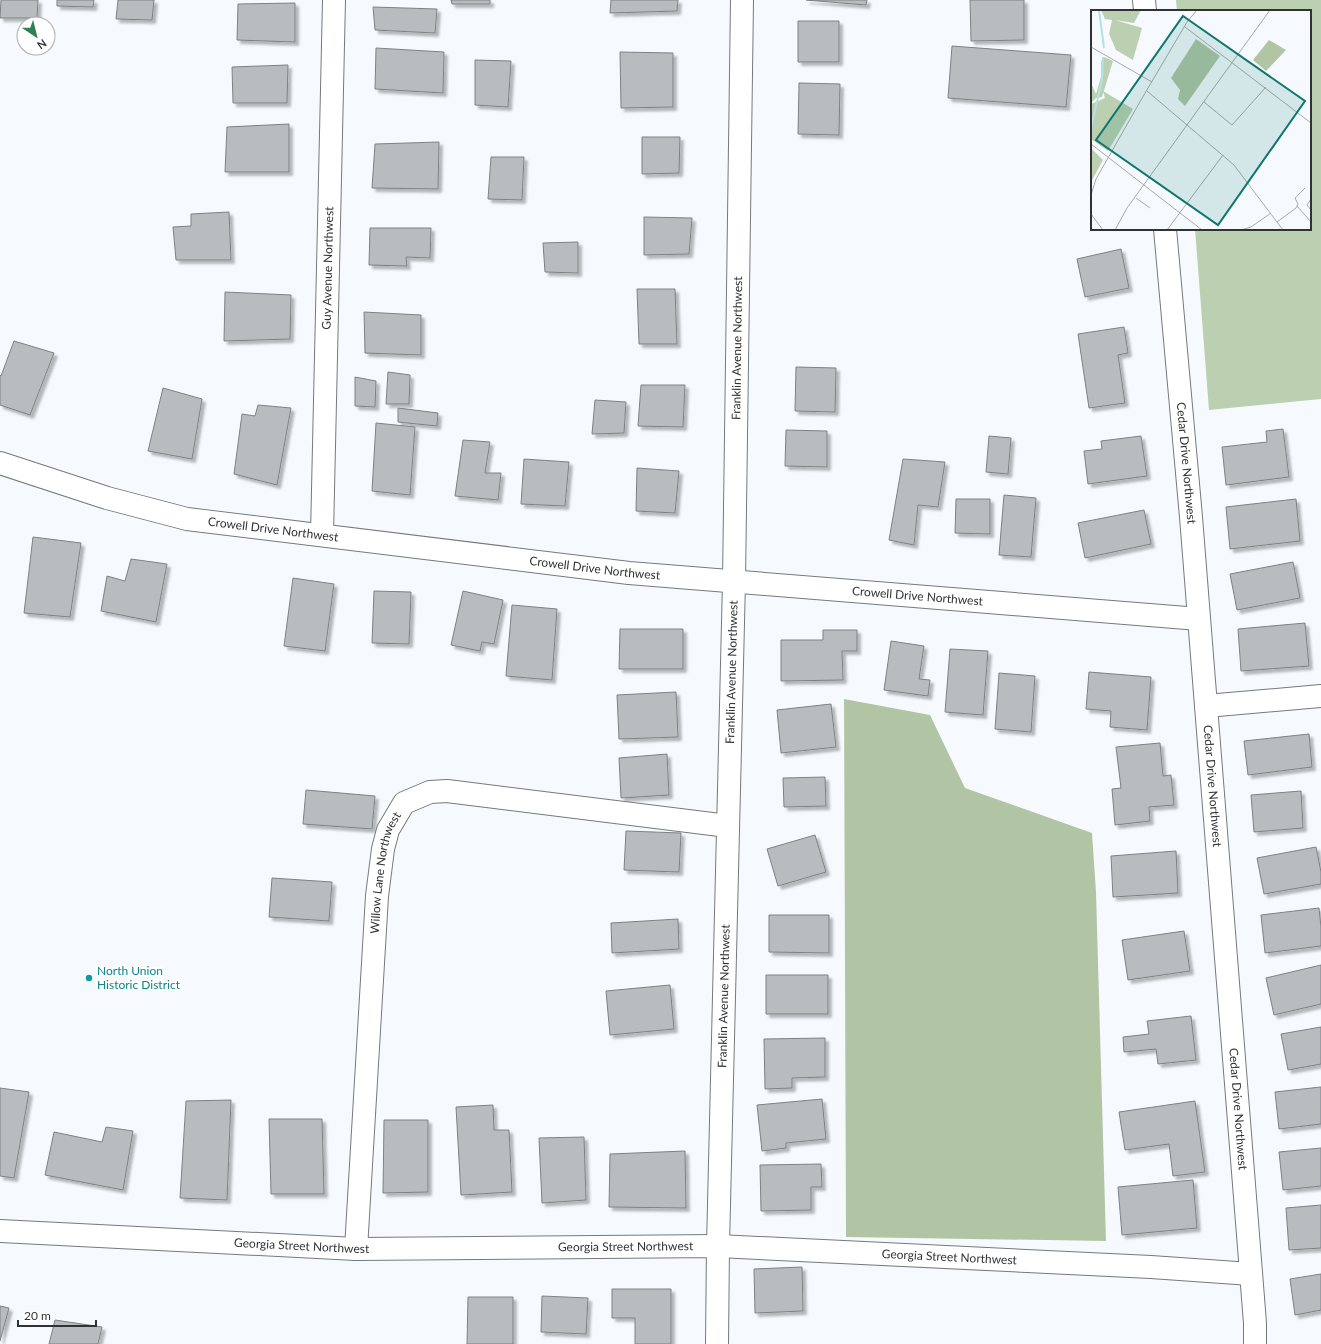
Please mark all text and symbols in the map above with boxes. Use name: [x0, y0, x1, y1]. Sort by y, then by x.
inset map: [1091, 10, 1311, 230]
north arrow: [16, 16, 56, 56]
text: N: [35, 37, 49, 52]
street label: Guy Avenue Northwest: [319, 206, 336, 330]
street label: Franklin Avenue Northwest: [728, 276, 745, 420]
street label: Cedar Drive Northwest: [1174, 401, 1200, 525]
street label: Crowell Drive Northwest: [207, 514, 340, 545]
street label: Crowell Drive Northwest: [529, 553, 661, 583]
street label: Crowell Drive Northwest: [851, 583, 984, 609]
street label: Franklin Avenue Northwest: [722, 599, 741, 744]
street label: Cedar Drive Northwest: [1201, 724, 1225, 848]
street label: Willow Lane Northwest: [367, 808, 404, 934]
street label: Franklin Avenue Northwest: [714, 923, 733, 1068]
place label: North Union Historic District: [97, 963, 181, 992]
marker: North Union Historic District: [84, 973, 94, 983]
street label: Cedar Drive Northwest: [1226, 1047, 1251, 1171]
street label: Georgia Street Northwest: [234, 1235, 370, 1256]
street label: Georgia Street Northwest: [558, 1238, 694, 1254]
street label: Georgia Street Northwest: [881, 1246, 1018, 1268]
scale bar: [18, 1302, 96, 1328]
text: 20 m: [24, 1308, 51, 1323]

